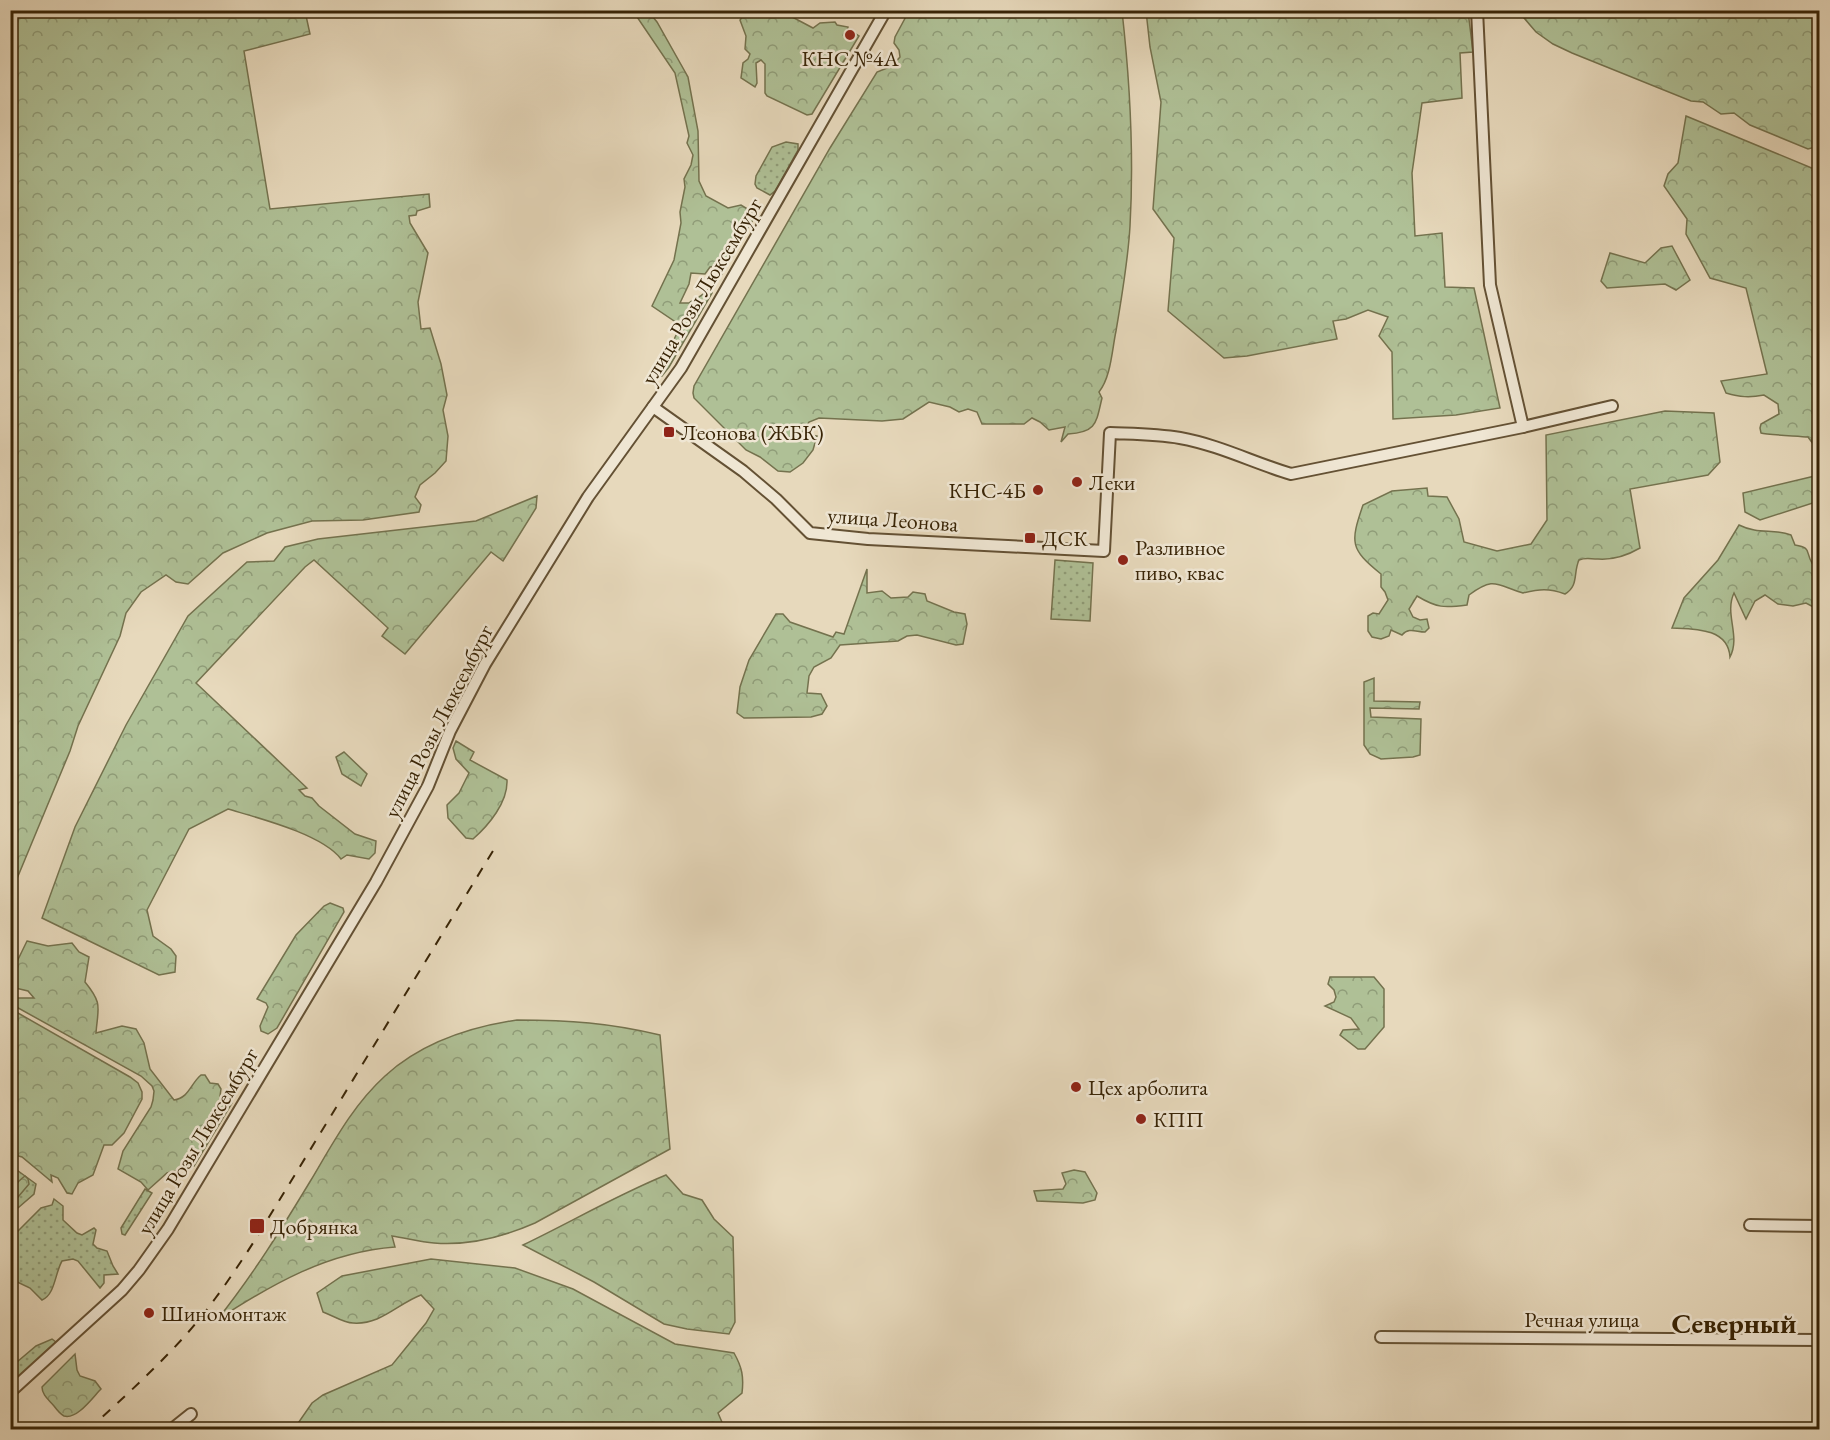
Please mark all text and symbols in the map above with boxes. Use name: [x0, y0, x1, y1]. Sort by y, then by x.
marker: КНС №4А: [843, 28, 857, 42]
place label: КНС №4А: [801, 44, 899, 73]
street label: улица Розы Люксембург: [634, 192, 769, 390]
place label: Леонова (ЖБК): [681, 418, 824, 447]
marker: Леонова (ЖБК): [662, 425, 676, 439]
place label: Леки: [1089, 468, 1136, 497]
marker: Леки: [1070, 475, 1084, 489]
place label: КНС-4Б: [949, 476, 1026, 505]
marker: КНС-4Б: [1031, 483, 1045, 497]
street label: улица Леонова: [827, 500, 960, 539]
place label: ДСК: [1042, 524, 1088, 553]
marker: ДСК: [1023, 531, 1037, 545]
place label: Разливное пиво, квас: [1135, 533, 1226, 587]
marker: Разливное пиво, квас: [1116, 553, 1130, 567]
street label: улица Розы Люксембург: [377, 619, 500, 823]
street label: улица Розы Люксембург: [130, 1042, 265, 1240]
place label: Цех арболита: [1088, 1073, 1208, 1102]
marker: Цех арболита: [1069, 1080, 1083, 1094]
place label: КПП: [1153, 1105, 1204, 1134]
marker: КПП: [1134, 1112, 1148, 1126]
place label: Добрянка: [270, 1212, 358, 1241]
marker: Добрянка: [248, 1217, 266, 1235]
place label: Шинoмонтаж: [161, 1299, 287, 1328]
street label: Речная улица: [1524, 1305, 1640, 1334]
district label: Северный: [1672, 1305, 1796, 1341]
marker: Шинoмонтаж: [142, 1306, 156, 1320]

